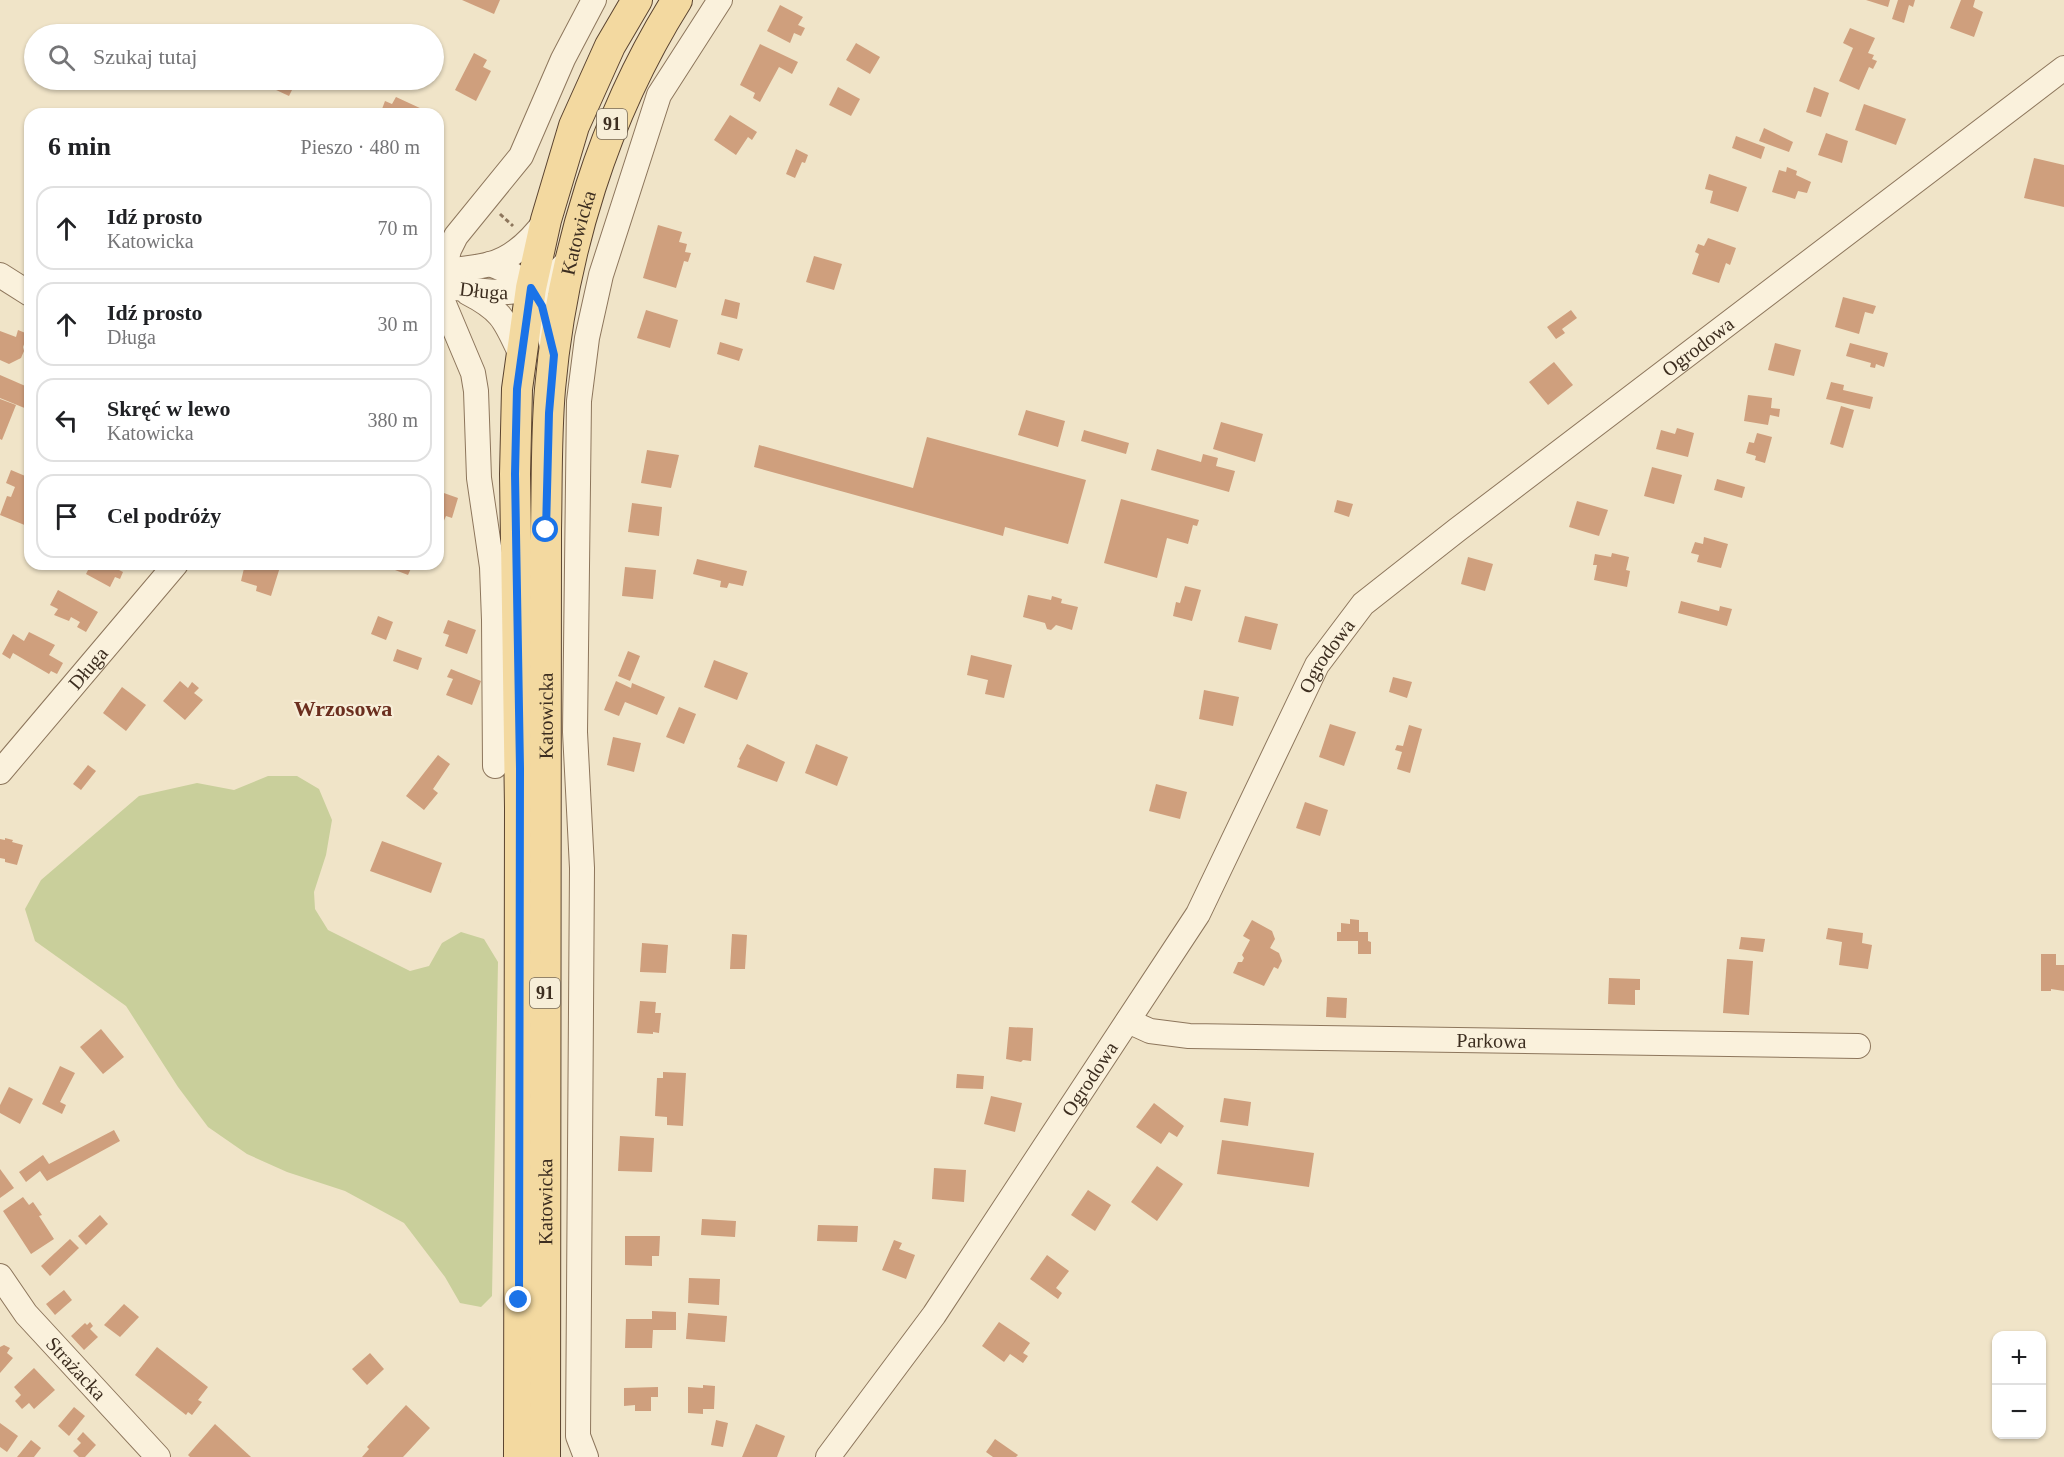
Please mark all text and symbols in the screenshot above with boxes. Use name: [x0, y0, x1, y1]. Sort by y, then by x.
search box: [24, 24, 444, 90]
icon: search: [45, 41, 78, 74]
text: Szukaj tutaj: [93, 44, 197, 69]
road number: 91: [597, 109, 627, 139]
text: 6 min: [48, 132, 111, 161]
text: Pieszo · 480 m: [301, 136, 420, 158]
street label: Katowicka: [556, 188, 600, 277]
text: Idź prosto: [107, 204, 203, 229]
icon: ahead: [50, 212, 83, 245]
text: 70 m: [377, 217, 418, 239]
text: Katowicka: [107, 230, 194, 252]
street label: Długa: [458, 277, 508, 304]
text: Idź prosto: [107, 300, 203, 325]
icon: ahead: [50, 308, 83, 341]
street label: Ogrodowa: [1658, 312, 1738, 381]
text: 30 m: [377, 313, 418, 335]
text: Długa: [107, 326, 156, 348]
text: Skręć w lewo: [107, 396, 230, 421]
icon: left: [50, 404, 83, 437]
text: 380 m: [367, 409, 418, 431]
text: Katowicka: [107, 422, 194, 444]
icon: arrive: [50, 500, 83, 533]
text: Cel podróży: [107, 503, 221, 528]
route start: [532, 516, 558, 542]
street label: Ogrodowa: [1294, 614, 1359, 696]
street label: Długa: [64, 642, 112, 694]
street label: Katowicka: [535, 673, 557, 759]
district label: Wrzosowa: [294, 696, 392, 721]
road number: 91: [530, 978, 560, 1008]
street label: Parkowa: [1456, 1029, 1527, 1052]
street label: Ogrodowa: [1057, 1037, 1122, 1120]
street label: Katowicka: [534, 1159, 556, 1245]
route end: [505, 1286, 531, 1312]
map controls: [1992, 1331, 2046, 1439]
button: +: [1992, 1331, 2046, 1385]
street label: Strażacka: [42, 1332, 111, 1404]
button: −: [1992, 1385, 2046, 1439]

